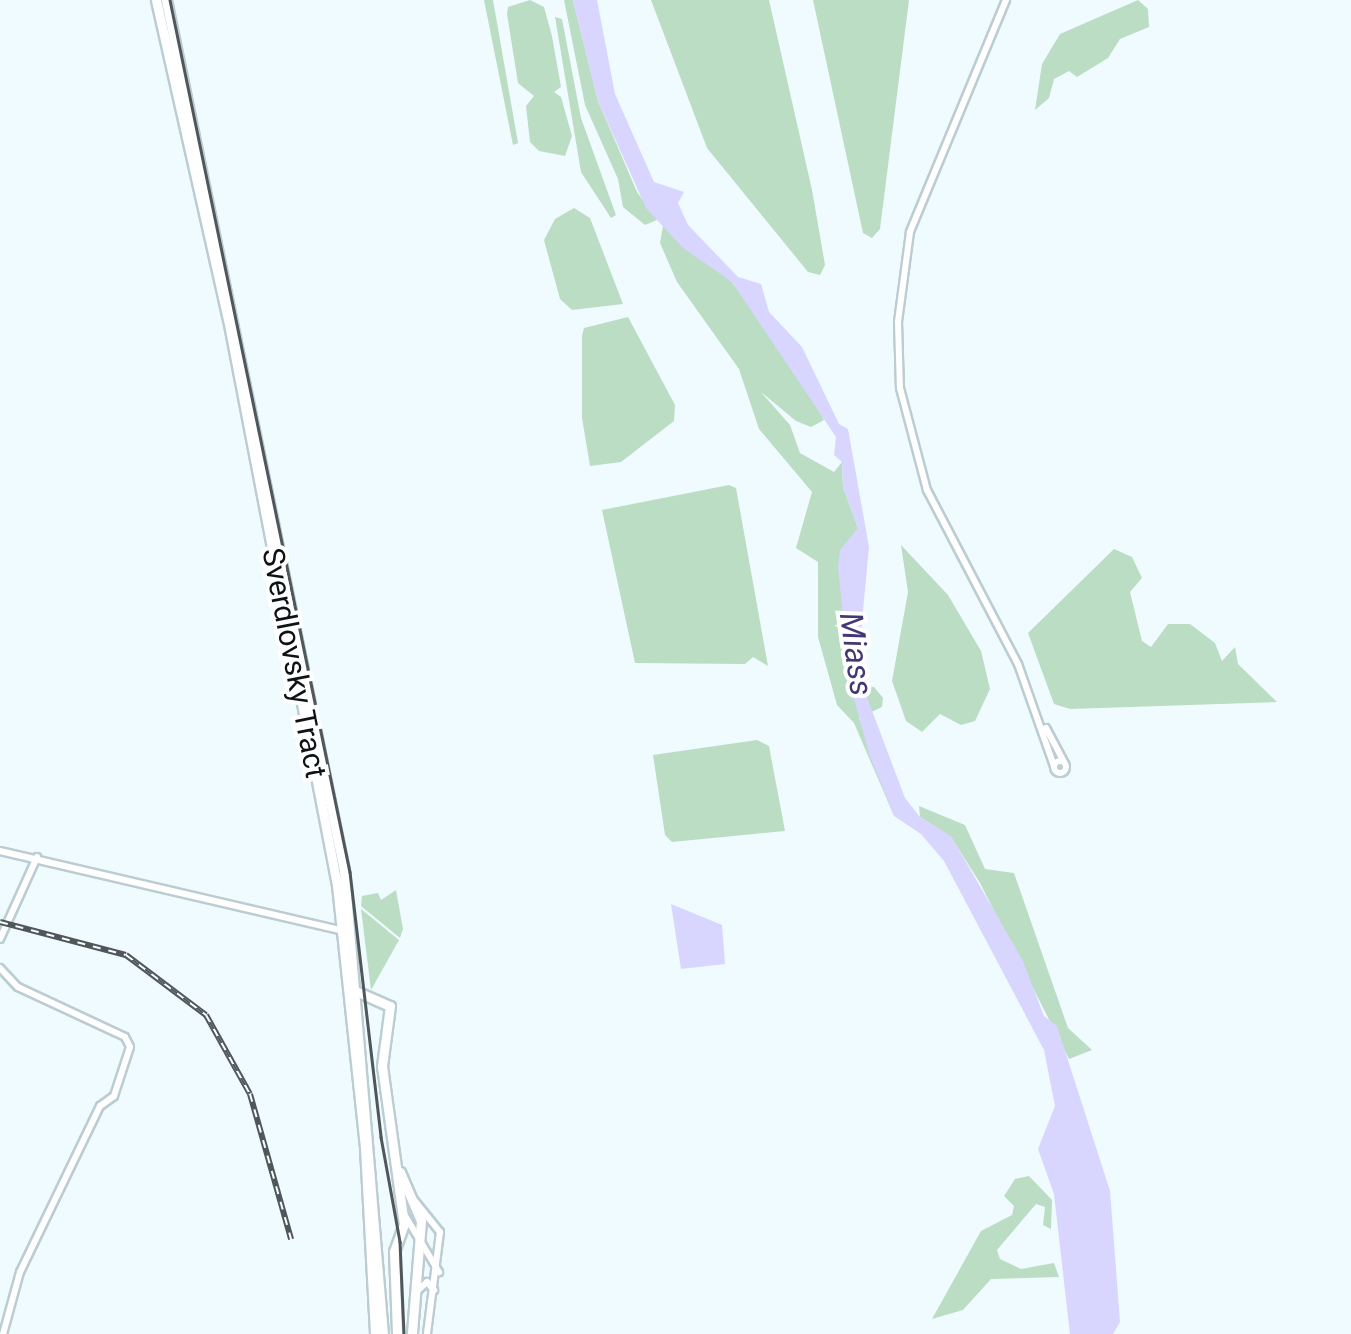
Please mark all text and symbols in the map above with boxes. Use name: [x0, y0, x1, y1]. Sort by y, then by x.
street label: Sverdlovsky Tract: [254, 545, 334, 781]
water label: Miass: [831, 610, 881, 698]

